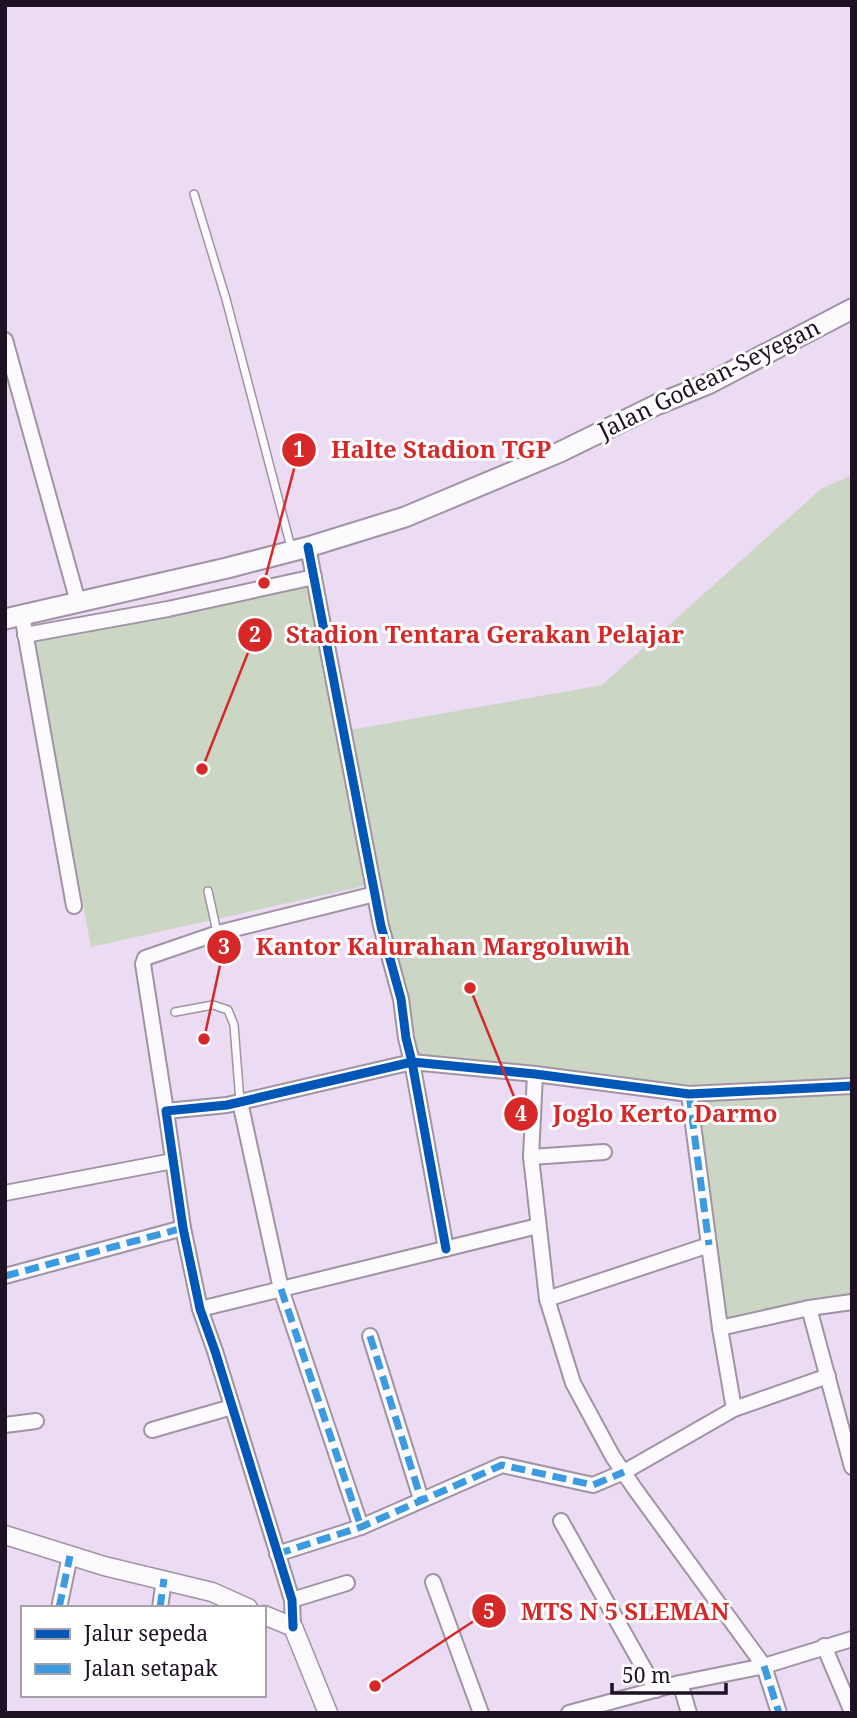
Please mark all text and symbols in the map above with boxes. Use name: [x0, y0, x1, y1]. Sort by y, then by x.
street label: Jalan Godean-Seyegan: [591, 310, 825, 446]
callout: Halte Stadion TGP: [282, 427, 565, 472]
text: Halte Stadion TGP: [331, 432, 551, 465]
text: 1: [293, 435, 305, 463]
callout: Stadion Tentara Gerakan Pelajar: [237, 613, 698, 658]
text: Stadion Tentara Gerakan Pelajar: [286, 617, 684, 650]
text: 2: [249, 620, 261, 648]
callout: Kantor Kalurahan Margoluwih: [207, 924, 644, 969]
text: Kantor Kalurahan Margoluwih: [256, 929, 630, 962]
text: 3: [218, 932, 230, 960]
callout: Joglo Kerto Darmo: [503, 1091, 791, 1136]
text: Joglo Kerto Darmo: [552, 1096, 777, 1129]
text: 4: [515, 1099, 527, 1127]
callout: MTS N 5 SLEMAN: [471, 1589, 743, 1634]
text: MTS N 5 SLEMAN: [521, 1594, 729, 1627]
text: 5: [483, 1597, 495, 1625]
legend: [21, 1606, 266, 1697]
text: Jalur sepeda: [83, 1619, 208, 1647]
scale bar: [612, 1652, 726, 1696]
text: Jalan setapak: [83, 1654, 218, 1682]
text: 50 m: [622, 1661, 671, 1689]

